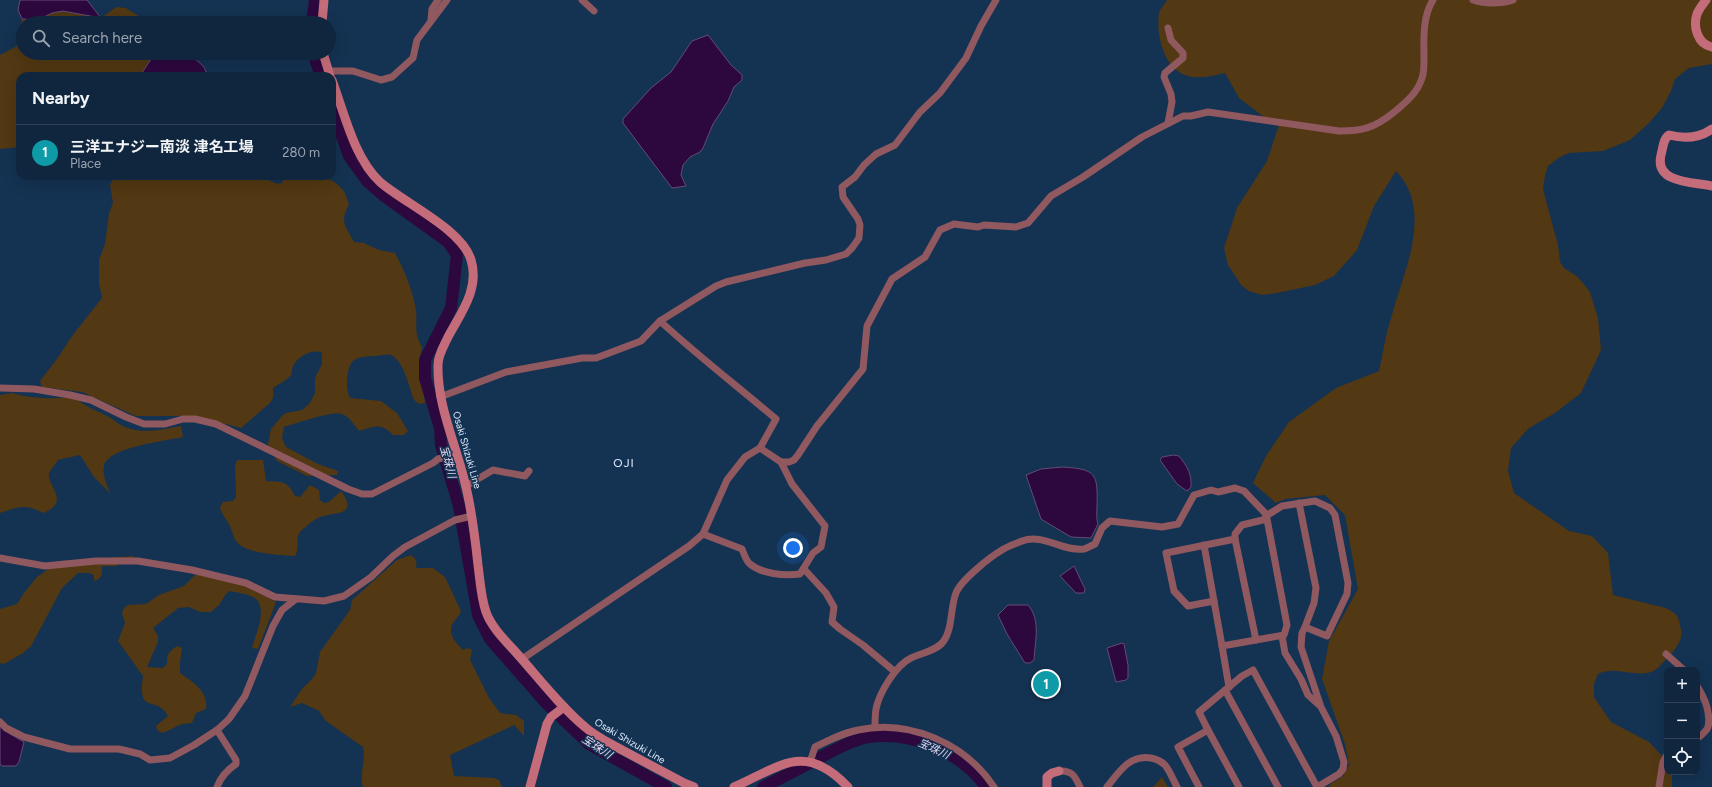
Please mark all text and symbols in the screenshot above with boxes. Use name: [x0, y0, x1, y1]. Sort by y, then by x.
search box: [16, 16, 336, 60]
icon: search: [30, 27, 52, 49]
text: Search here: [62, 29, 142, 47]
text: Nearby: [32, 88, 90, 108]
text: 三洋エナジー南淡 津名工場: [70, 138, 254, 156]
text: 1: [42, 145, 48, 160]
text: 280 m: [282, 145, 320, 160]
text: Place: [70, 156, 101, 171]
street label: Osaki Shizuki Line: [450, 410, 484, 491]
water label: 宝珠川: [437, 444, 459, 481]
district label: OJI: [613, 456, 635, 470]
your location: [783, 538, 803, 558]
map controls: [1664, 667, 1700, 775]
button: +: [1664, 667, 1700, 703]
pin: 1: [1033, 669, 1059, 699]
button: −: [1664, 703, 1700, 739]
street label: Osaki Shizuki Line: [592, 715, 668, 767]
water label: 宝珠川: [580, 733, 615, 762]
water label: 宝珠川: [916, 736, 953, 762]
button: locate: [1664, 739, 1700, 775]

